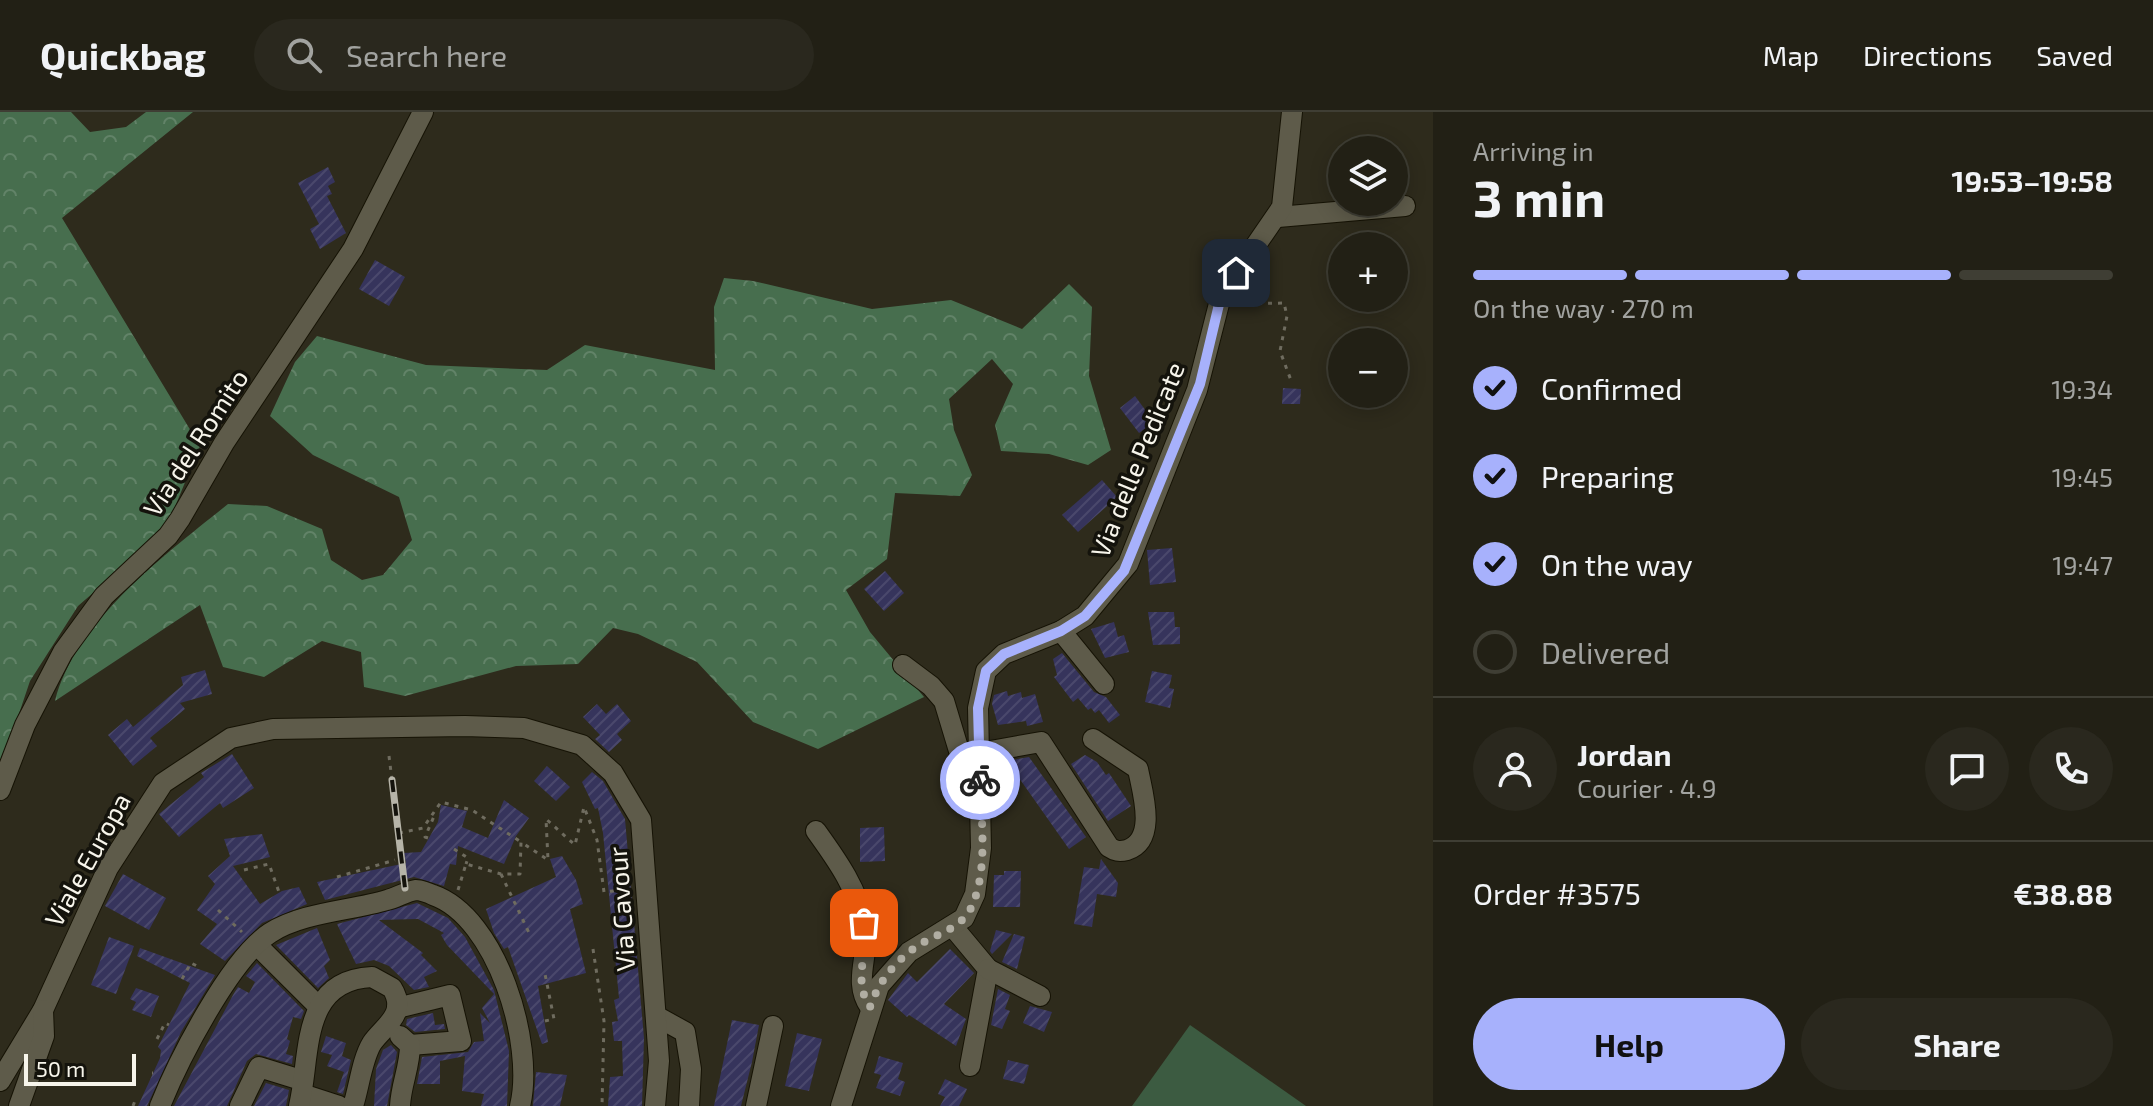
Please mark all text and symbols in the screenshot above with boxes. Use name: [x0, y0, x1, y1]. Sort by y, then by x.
search box: [254, 19, 814, 91]
text: Quickbag: [40, 32, 206, 78]
icon: search: [282, 33, 326, 77]
text: Search here: [346, 37, 507, 73]
text: Map: [1763, 38, 1819, 72]
text: Directions: [1863, 38, 1992, 72]
text: Saved: [2036, 38, 2113, 72]
text: Arriving in: [1473, 135, 1594, 166]
map controls: [1328, 136, 1408, 408]
button: layers: [1328, 136, 1408, 216]
text: 19:53–19:58: [1952, 162, 2113, 198]
text: 3 min: [1473, 165, 1605, 227]
button: +: [1328, 232, 1408, 312]
pin: [1202, 239, 1270, 307]
icon: home: [1214, 251, 1258, 295]
text: On the way · 270 m: [1473, 292, 1694, 323]
button: −: [1328, 328, 1408, 408]
street label: Via delle Pedicate: [1083, 357, 1190, 562]
street label: Via del Romito: [136, 363, 254, 521]
icon: check: [1473, 366, 1517, 410]
text: Confirmed: [1541, 370, 1682, 406]
text: 19:34: [2051, 373, 2113, 404]
icon: check: [1473, 454, 1517, 498]
text: Preparing: [1541, 458, 1674, 494]
text: 19:45: [2052, 461, 2113, 492]
icon: check: [1473, 542, 1517, 586]
text: On the way: [1541, 546, 1693, 582]
text: 19:47: [2052, 549, 2113, 580]
text: Delivered: [1541, 634, 1670, 670]
button: person: [1473, 727, 1557, 811]
button: chat: [1925, 727, 2009, 811]
button: phone: [2029, 727, 2113, 811]
text: Jordan: [1577, 736, 1672, 772]
courier: [940, 740, 1020, 820]
icon: bike: [958, 758, 1002, 802]
text: Courier · 4.9: [1577, 772, 1717, 803]
street label: Viale Europa: [37, 787, 136, 931]
street label: Via Cavour: [601, 846, 640, 973]
text: Order #3575: [1473, 875, 1641, 911]
text: €38.88: [2013, 875, 2113, 911]
pin: [830, 889, 898, 957]
icon: bag: [842, 901, 886, 945]
button: Help: [1473, 998, 1785, 1090]
button: Share: [1801, 998, 2113, 1090]
scale bar: [24, 1050, 136, 1086]
text: 50 m: [36, 1055, 85, 1081]

